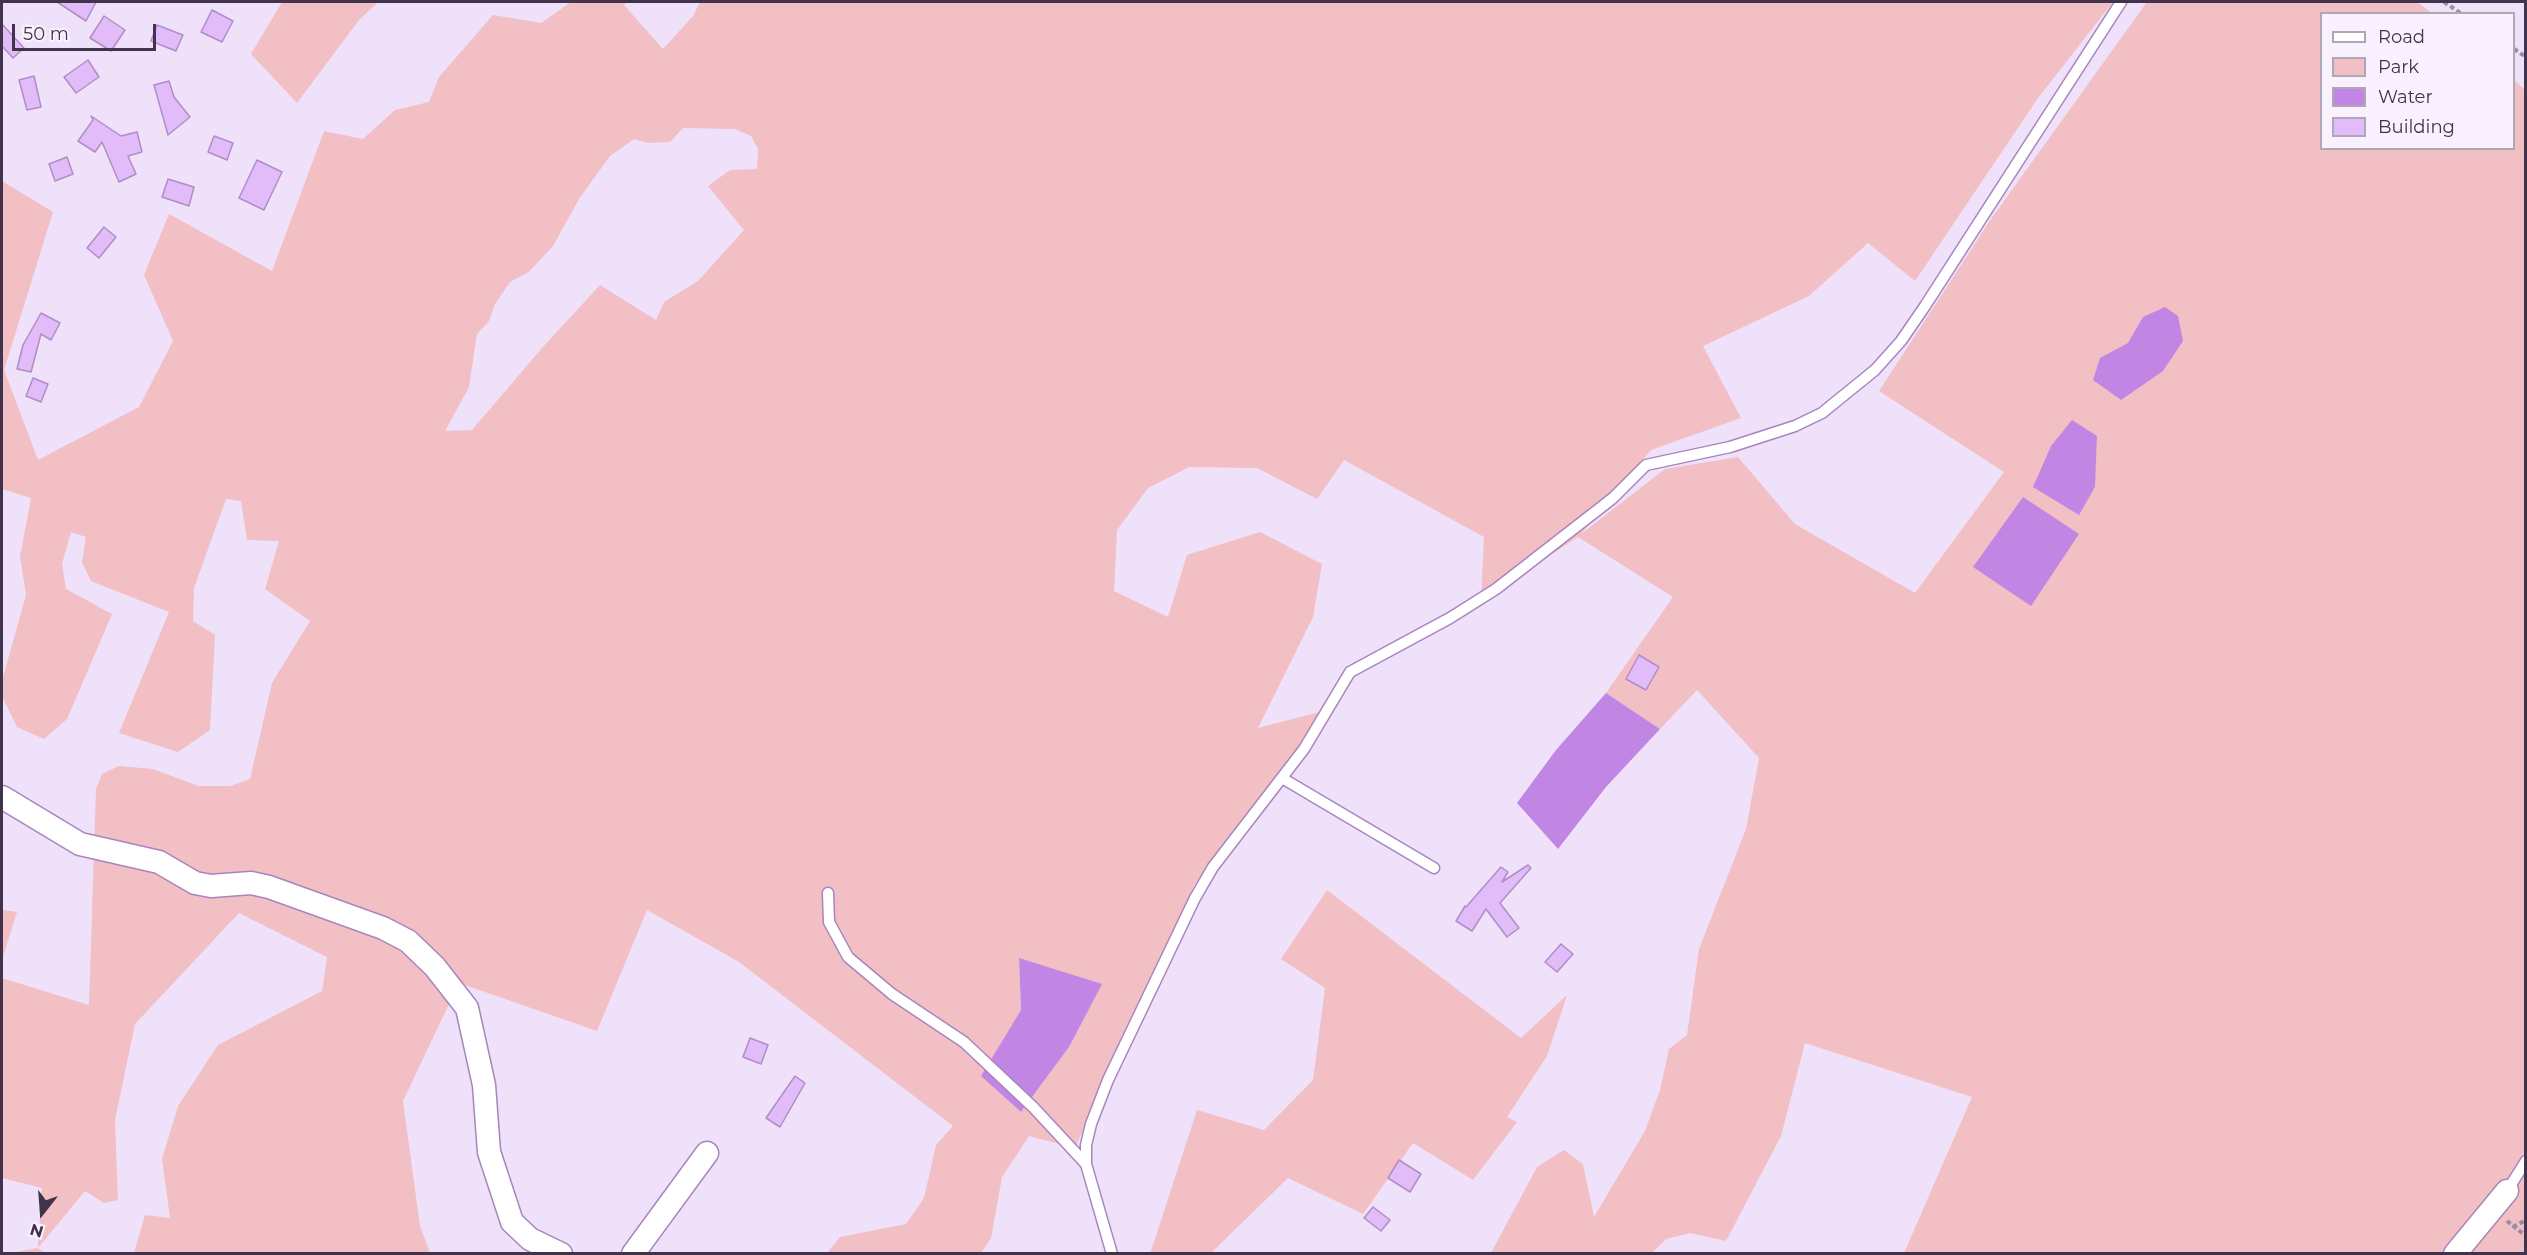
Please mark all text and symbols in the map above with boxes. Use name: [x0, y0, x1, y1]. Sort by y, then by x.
scale bar: [15, 12, 159, 50]
legend: [2320, 12, 2515, 150]
text: 50 m: [23, 23, 69, 45]
text: Road: [2378, 26, 2425, 48]
text: Park: [2378, 56, 2419, 78]
text: Water: [2378, 86, 2433, 108]
text: Building: [2378, 116, 2455, 138]
north arrow: [12, 1183, 72, 1243]
text: N: [28, 1220, 46, 1242]

